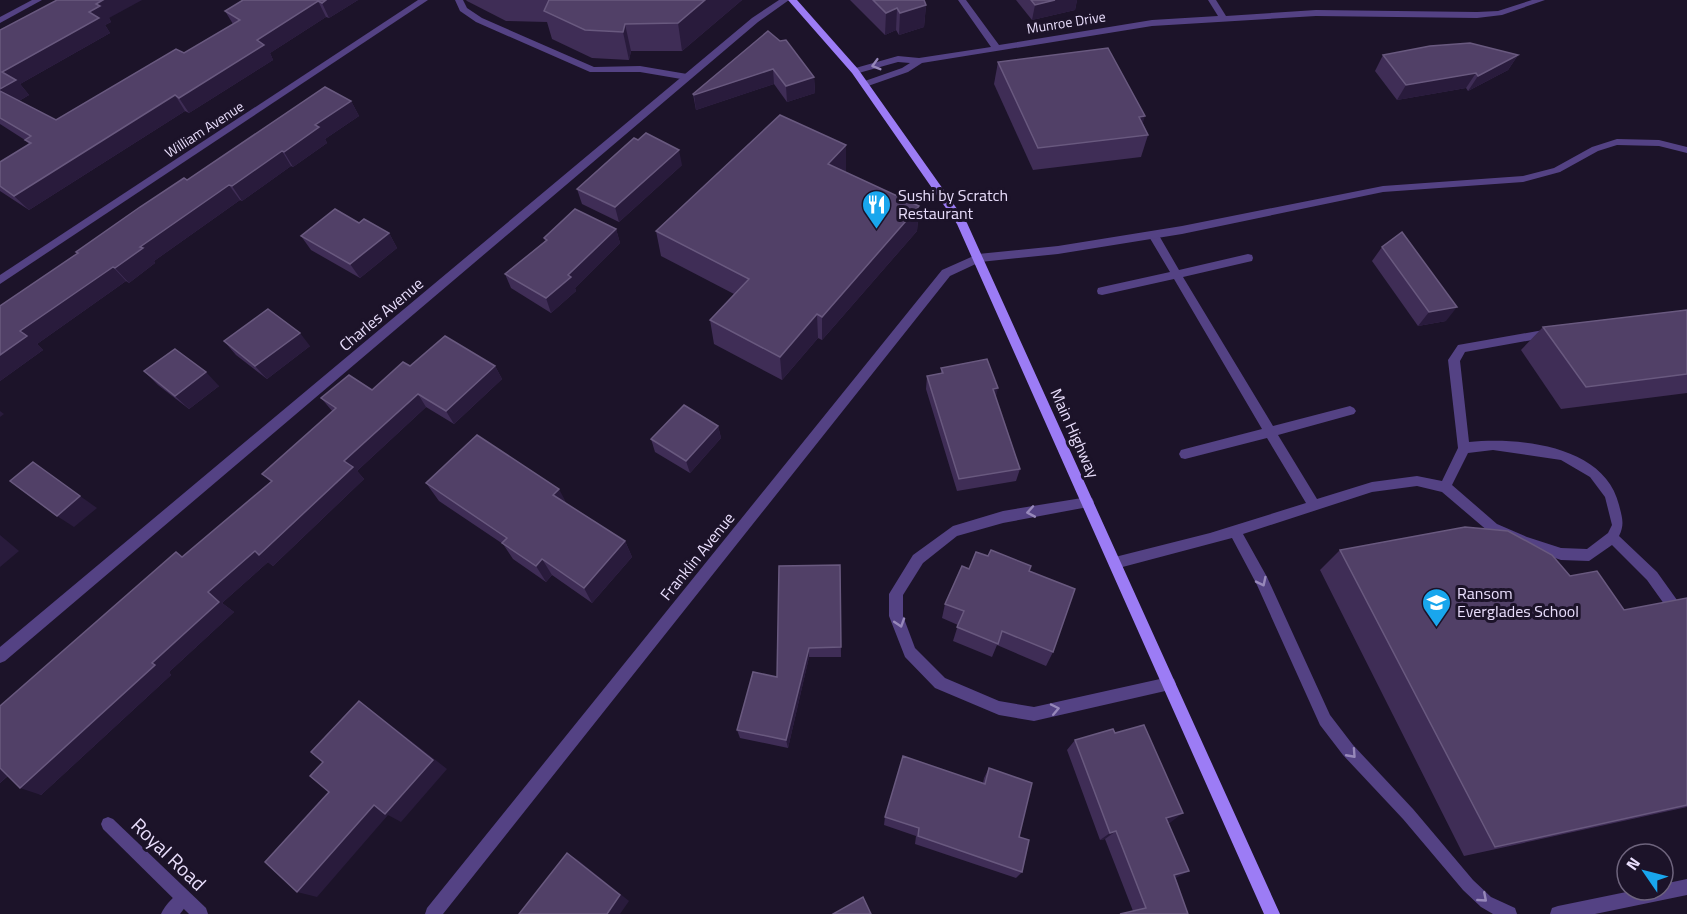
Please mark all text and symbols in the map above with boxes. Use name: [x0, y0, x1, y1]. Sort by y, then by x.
street label: Munroe Drive: [1025, 5, 1107, 39]
one-way arrow: [872, 58, 882, 70]
street label: William Avenue: [160, 96, 248, 162]
place label: Sushi by Scratch Restaurant: [898, 183, 1008, 225]
restaurant icon: Sushi by Scratch Restaurant: [861, 188, 893, 230]
street label: Charles Avenue: [334, 271, 428, 357]
street label: Main Highway: [1045, 384, 1106, 482]
one-way arrow: [1026, 505, 1036, 518]
street label: Franklin Avenue: [654, 507, 740, 605]
one-way arrow: [1254, 575, 1266, 586]
place label: Ransom Everglades School: [1457, 581, 1579, 623]
school or university icon: Ransom Everglades School: [1420, 586, 1452, 628]
one-way arrow: [892, 617, 905, 628]
one-way arrow: [1049, 704, 1059, 717]
one-way arrow: [1345, 747, 1356, 758]
street label: Royal Road: [124, 810, 214, 898]
north arrow: [1615, 842, 1675, 902]
text: N: [1620, 852, 1646, 875]
one-way arrow: [1476, 891, 1486, 902]

